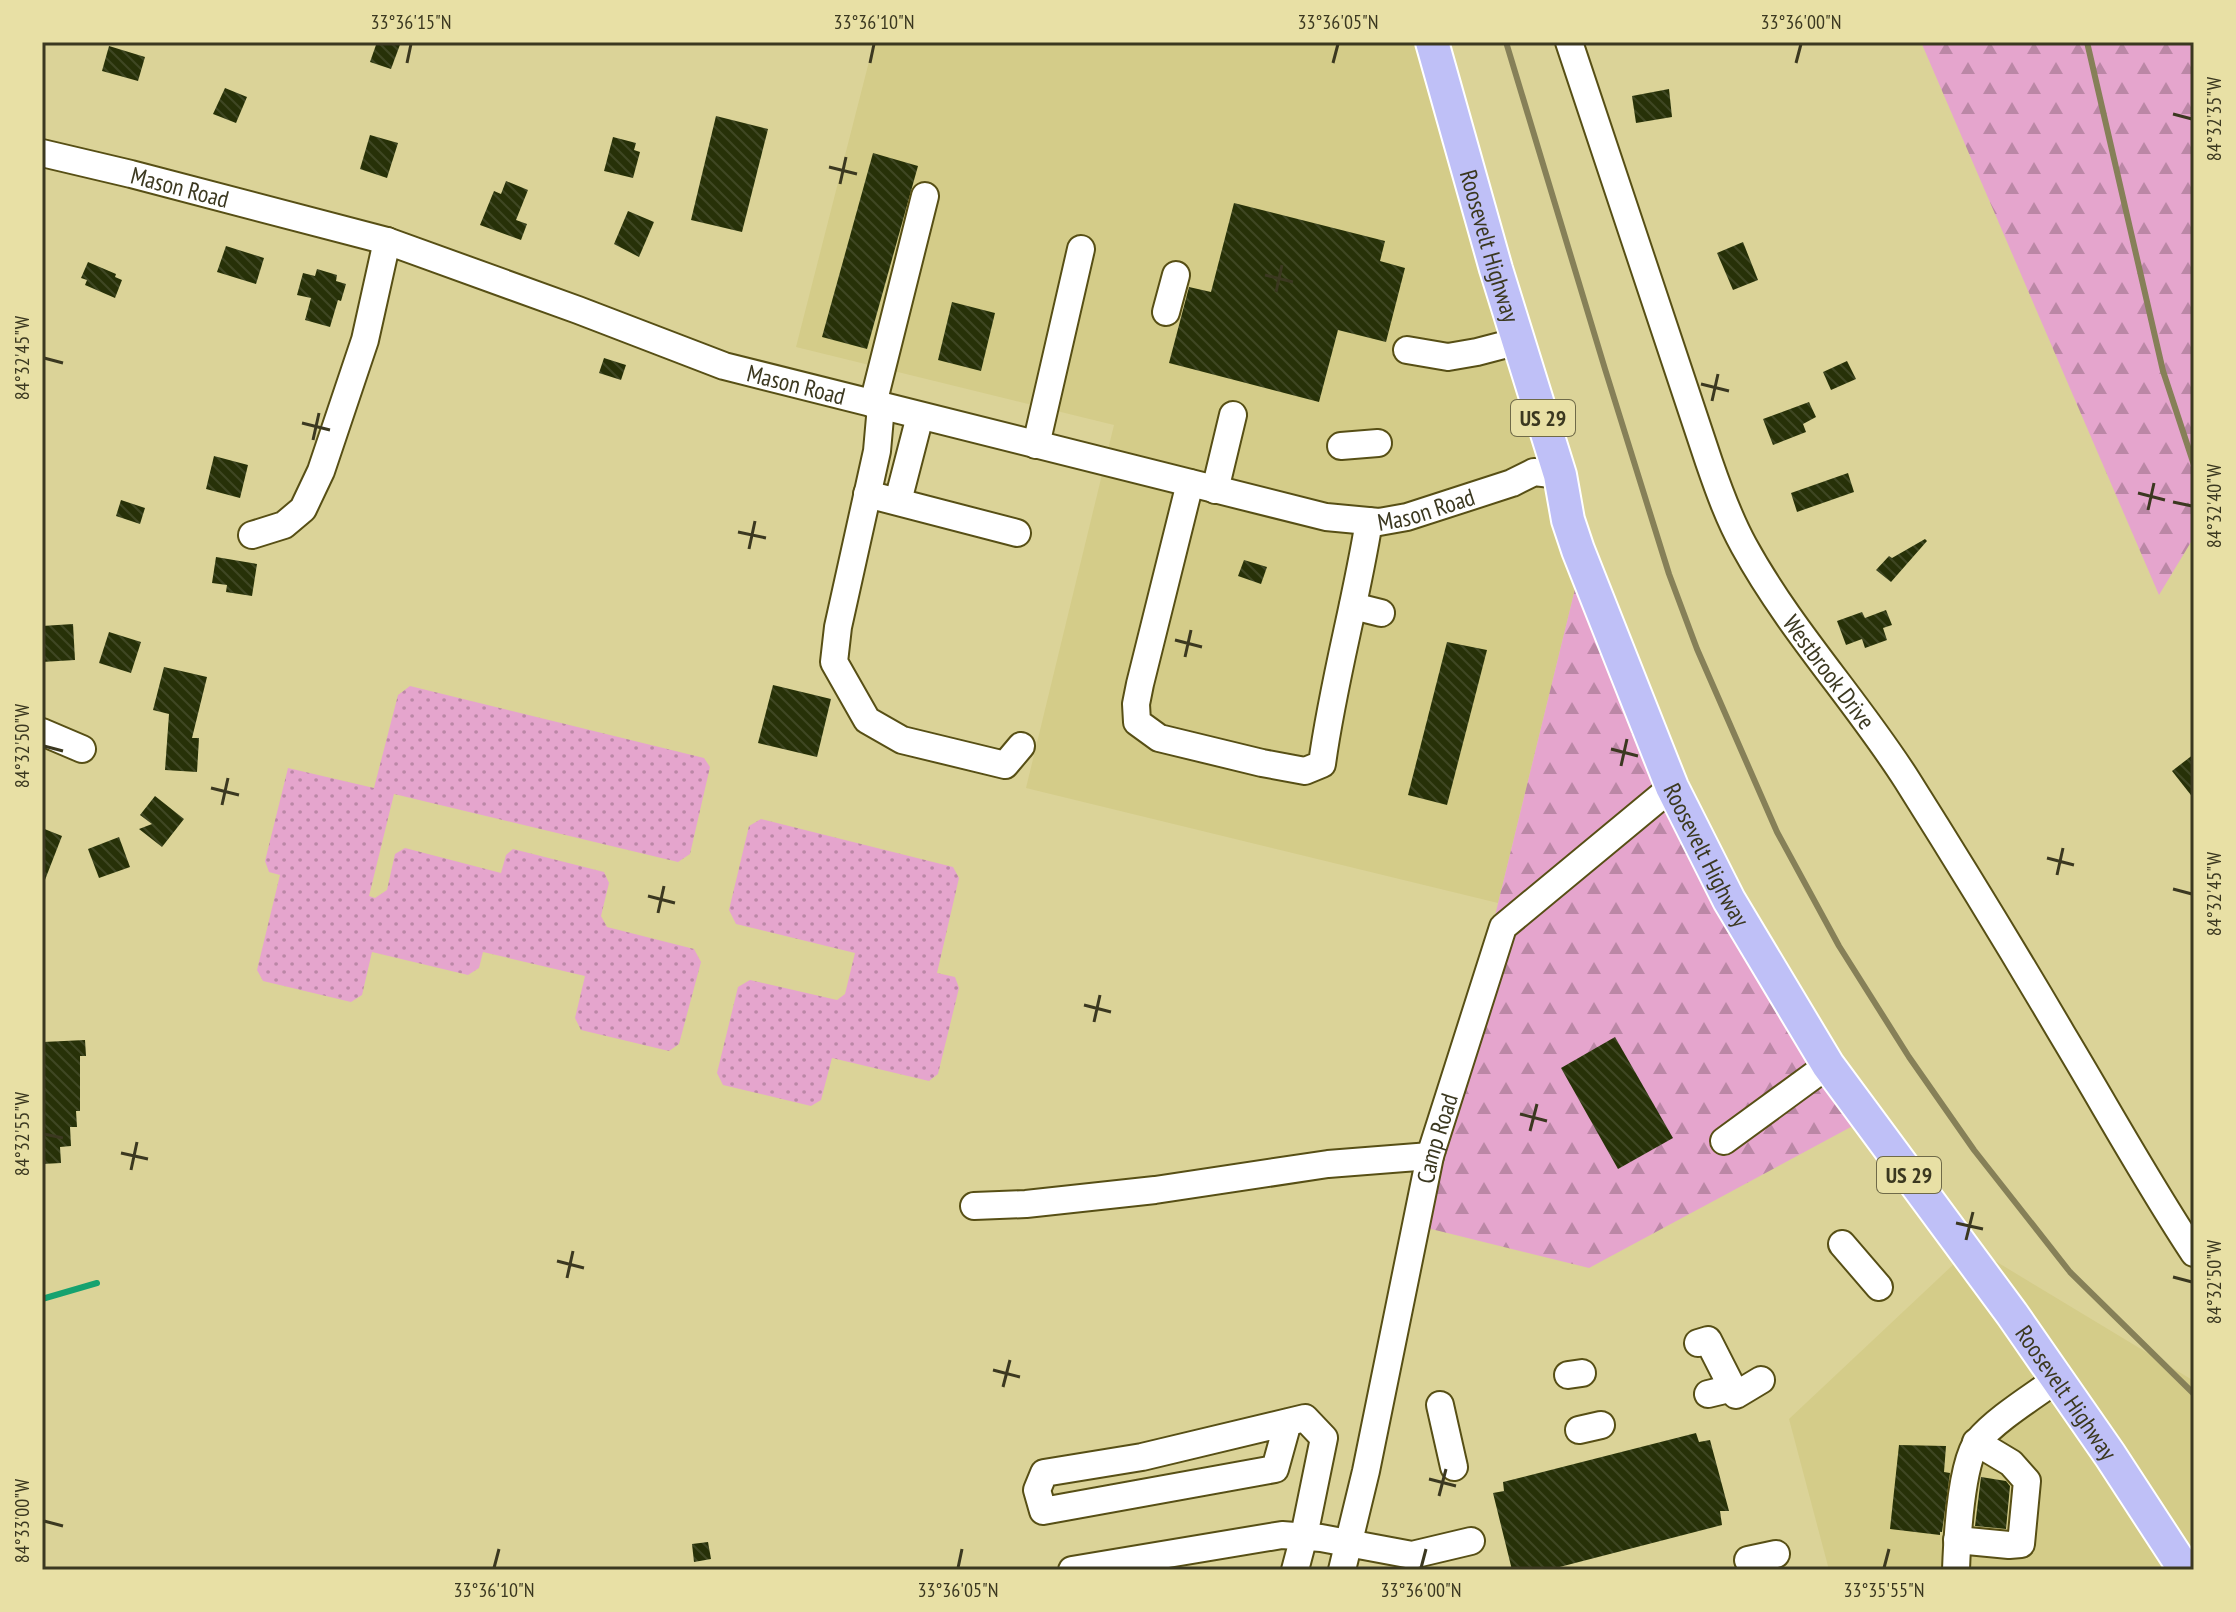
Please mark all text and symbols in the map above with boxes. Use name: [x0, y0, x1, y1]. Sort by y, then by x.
text: 33°36'15"N: [371, 9, 451, 35]
text: 33°36'10"N: [834, 9, 914, 35]
text: 33°36'05"N: [1298, 9, 1378, 35]
text: 33°36'00"N: [1761, 9, 1841, 35]
text: 84°32'35"W: [2201, 76, 2227, 161]
street label: Mason Road: [128, 159, 232, 214]
street label: Roosevelt Highway: [1453, 166, 1527, 326]
text: 84°32'45"W: [9, 315, 35, 400]
street label: Mason Road: [744, 357, 849, 411]
road number: US 29: [1511, 400, 1575, 436]
text: 84°32'40"W: [2201, 463, 2227, 548]
street label: Mason Road: [1375, 481, 1479, 538]
street label: Westbrook Drive: [1777, 608, 1882, 735]
text: 84°32'50"W: [9, 703, 35, 788]
street label: Roosevelt Highway: [1657, 778, 1757, 932]
text: 84°32'45"W: [2201, 851, 2227, 936]
street label: Camp Road: [1409, 1089, 1464, 1186]
text: 84°32'55"W: [9, 1091, 35, 1176]
road number: US 29: [1877, 1157, 1941, 1193]
text: 84°32'50"W: [2201, 1239, 2227, 1324]
street label: Roosevelt Highway: [2009, 1319, 2124, 1466]
text: 84°33'00"W: [9, 1478, 35, 1563]
text: 33°36'10"N: [454, 1577, 534, 1603]
text: 33°36'05"N: [918, 1577, 998, 1603]
text: 33°36'00"N: [1381, 1577, 1461, 1603]
text: 33°35'55"N: [1844, 1577, 1924, 1603]

